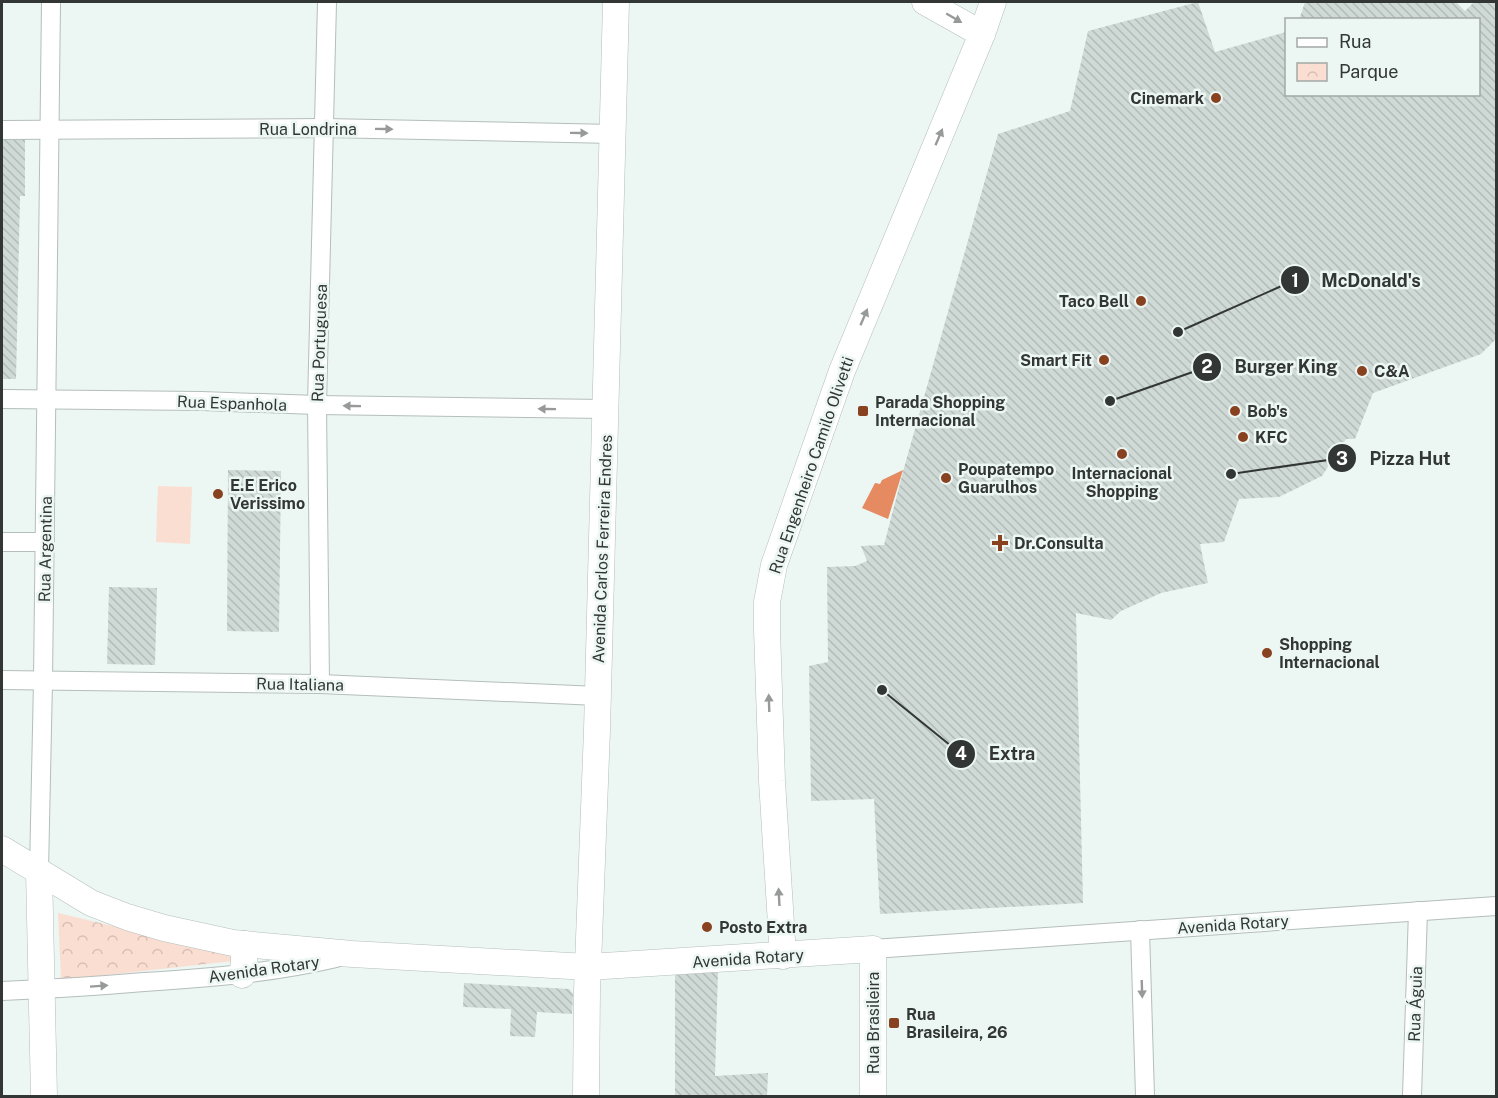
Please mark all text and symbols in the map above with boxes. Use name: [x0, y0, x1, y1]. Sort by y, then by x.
one-way arrow: [946, 12, 962, 23]
legend: [1285, 18, 1480, 96]
text: Rua: [1339, 31, 1371, 52]
text: Parque: [1339, 61, 1399, 82]
place label: Cinemark: [1130, 89, 1204, 108]
marker: Cinemark: [1209, 91, 1223, 105]
street label: Rua Londrina: [259, 120, 357, 139]
one-way arrow: [374, 125, 393, 134]
one-way arrow: [569, 128, 588, 138]
one-way arrow: [934, 128, 944, 146]
callout: McDonald's: [1280, 262, 1433, 298]
text: 1: [1291, 270, 1299, 291]
text: McDonald's: [1321, 270, 1421, 291]
street label: Rua Portuguesa: [308, 284, 331, 402]
place label: Taco Bell: [1059, 292, 1129, 311]
marker: Taco Bell: [1134, 294, 1148, 308]
one-way arrow: [859, 308, 869, 326]
callout: Burger King: [1192, 349, 1349, 385]
place label: Smart Fit: [1020, 351, 1092, 370]
marker: Smart Fit: [1097, 353, 1111, 367]
street label: Rua Engenheiro Camilo Olivetti: [765, 354, 858, 576]
text: 2: [1201, 356, 1213, 377]
text: Burger King: [1234, 356, 1338, 377]
place label: C&A: [1374, 362, 1410, 381]
marker: C&A: [1355, 364, 1369, 378]
street label: Rua Espanhola: [177, 392, 287, 415]
place label: Parada Shopping Internacional: [875, 393, 1005, 430]
one-way arrow: [343, 401, 362, 411]
place label: Bob's: [1247, 402, 1288, 421]
one-way arrow: [538, 404, 557, 413]
marker: Parada Shopping Internacional: [856, 404, 870, 418]
marker: Bob's: [1228, 404, 1242, 418]
place label: KFC: [1255, 428, 1288, 447]
marker: KFC: [1236, 430, 1250, 444]
street label: Avenida Carlos Ferreira Endres: [589, 434, 616, 664]
callout: Pizza Hut: [1327, 440, 1462, 476]
marker: Internacional Shopping: [1115, 447, 1129, 461]
text: 3: [1336, 448, 1348, 469]
text: Pizza Hut: [1369, 448, 1451, 469]
place label: Poupatempo Guarulhos: [958, 460, 1054, 497]
place label: Internacional Shopping: [1072, 464, 1172, 501]
marker: Poupatempo Guarulhos: [939, 471, 953, 485]
place label: E.E Erico Verissimo: [230, 476, 305, 513]
marker: E.E Erico Verissimo: [211, 487, 225, 501]
street label: Rua Argentina: [35, 496, 56, 602]
marker: Dr.Consulta: [991, 534, 1009, 552]
place label: Dr.Consulta: [1014, 534, 1104, 553]
place label: Shopping Internacional: [1279, 635, 1380, 672]
marker: Shopping Internacional: [1260, 646, 1274, 660]
street label: Rua Italiana: [256, 674, 344, 695]
one-way arrow: [764, 693, 774, 712]
callout: Extra: [946, 736, 1047, 772]
text: 4: [955, 743, 967, 764]
text: Extra: [989, 743, 1035, 764]
one-way arrow: [775, 888, 784, 907]
street label: Avenida Rotary: [1176, 911, 1290, 938]
place label: Posto Extra: [719, 918, 807, 937]
marker: Posto Extra: [700, 920, 714, 934]
street label: Avenida Rotary: [691, 945, 805, 972]
street label: Avenida Rotary: [207, 952, 321, 987]
street label: Rua Águia: [1404, 966, 1426, 1042]
street label: Rua Brasileira: [864, 972, 883, 1074]
one-way arrow: [1137, 979, 1146, 998]
one-way arrow: [90, 981, 109, 990]
place label: Rua Brasileira, 26: [906, 1005, 1008, 1042]
marker: Rua Brasileira, 26: [887, 1016, 901, 1030]

